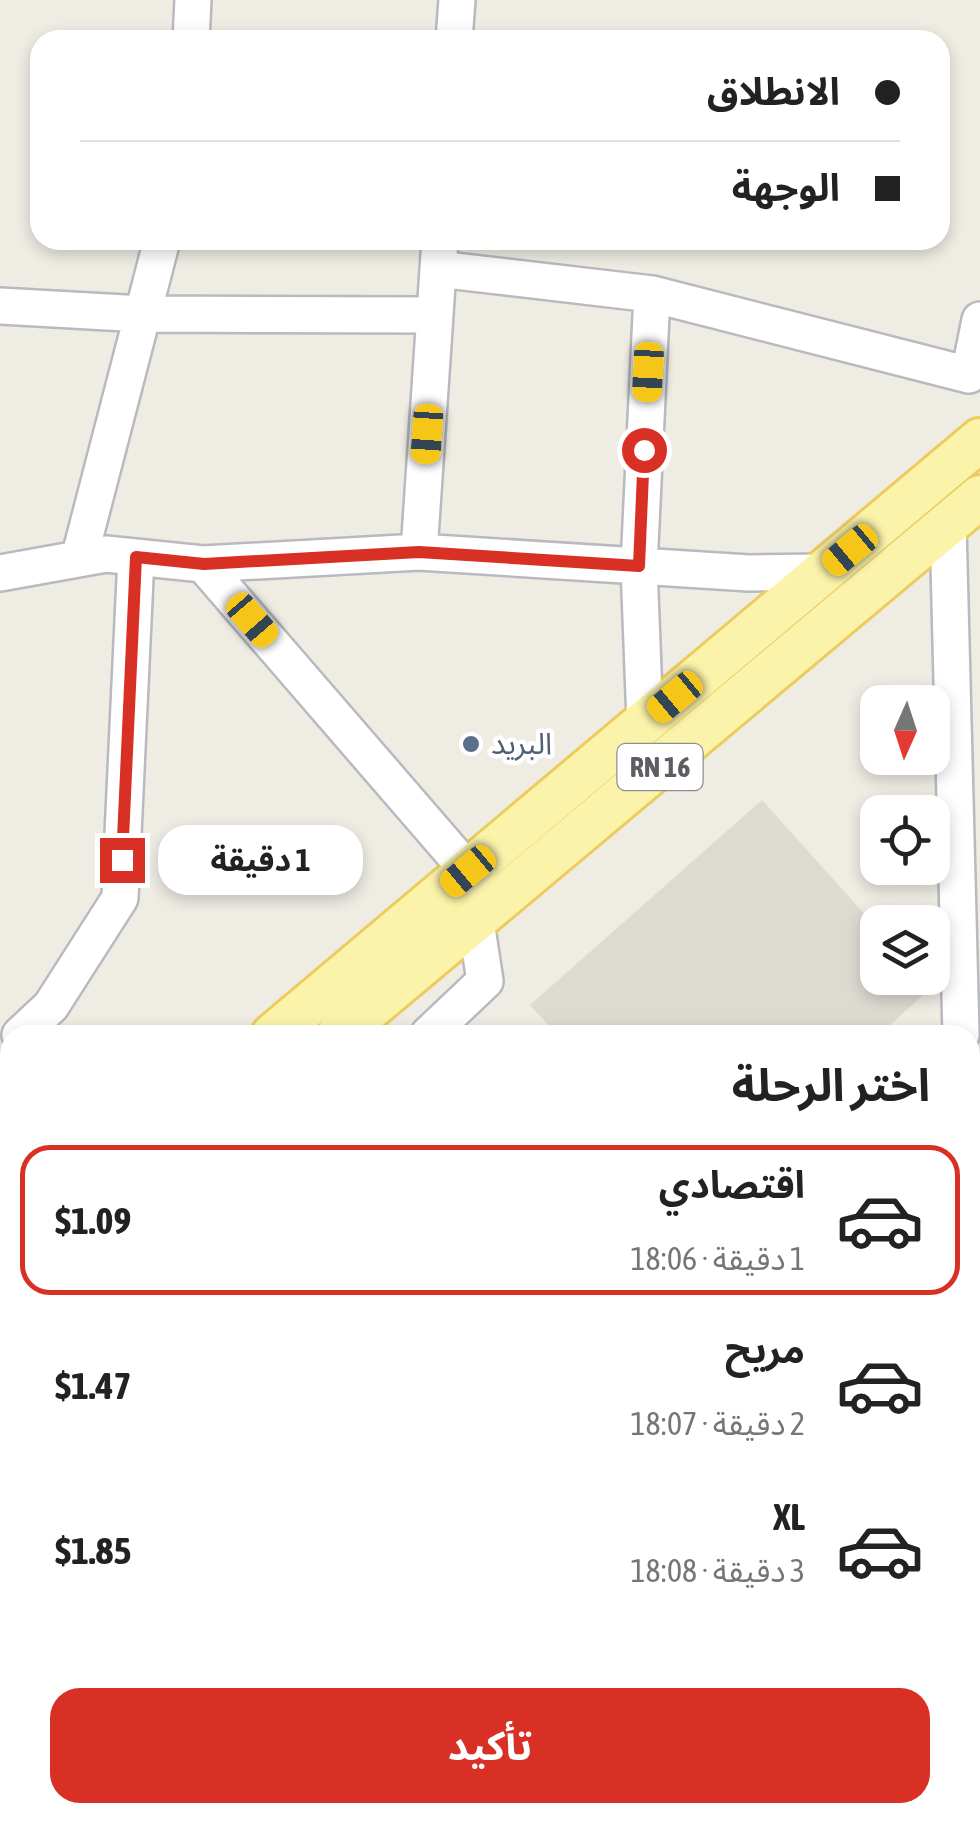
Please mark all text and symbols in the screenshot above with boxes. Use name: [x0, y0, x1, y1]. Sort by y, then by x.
text: الانطلاق: [707, 70, 840, 113]
text: الوجهة: [732, 166, 840, 209]
car: [631, 341, 665, 403]
car: [410, 403, 444, 465]
route start: [622, 428, 667, 473]
car: [817, 519, 883, 581]
car: [221, 588, 283, 652]
car: [642, 666, 708, 728]
north arrow: [860, 685, 950, 775]
map controls: [860, 685, 950, 995]
place label: البريد: [491, 726, 552, 761]
marker: البريد: [460, 733, 482, 755]
road number: RN 16: [618, 744, 702, 790]
button: locate: [860, 795, 950, 885]
callout: 1 دقيقة: [157, 825, 362, 895]
route end: [100, 838, 145, 883]
car: [435, 840, 501, 902]
text: 1 دقيقة: [211, 841, 310, 878]
button: layers: [860, 905, 950, 995]
text: اختر الرحلة: [732, 1059, 930, 1111]
text: اقتصادي: [659, 1163, 805, 1206]
icon: car: [835, 1175, 925, 1265]
text: $1.09: [55, 1199, 131, 1242]
text: 1 دقيقة · 18:06: [631, 1240, 805, 1277]
text: مريح: [725, 1328, 805, 1371]
icon: car: [835, 1340, 925, 1430]
text: $1.47: [55, 1364, 131, 1407]
text: 2 دقيقة · 18:07: [631, 1405, 805, 1442]
text: XL: [773, 1495, 805, 1538]
icon: car: [835, 1505, 925, 1595]
text: $1.85: [55, 1529, 131, 1572]
text: 3 دقيقة · 18:08: [631, 1552, 805, 1589]
button: تأكيد: [50, 1688, 930, 1803]

